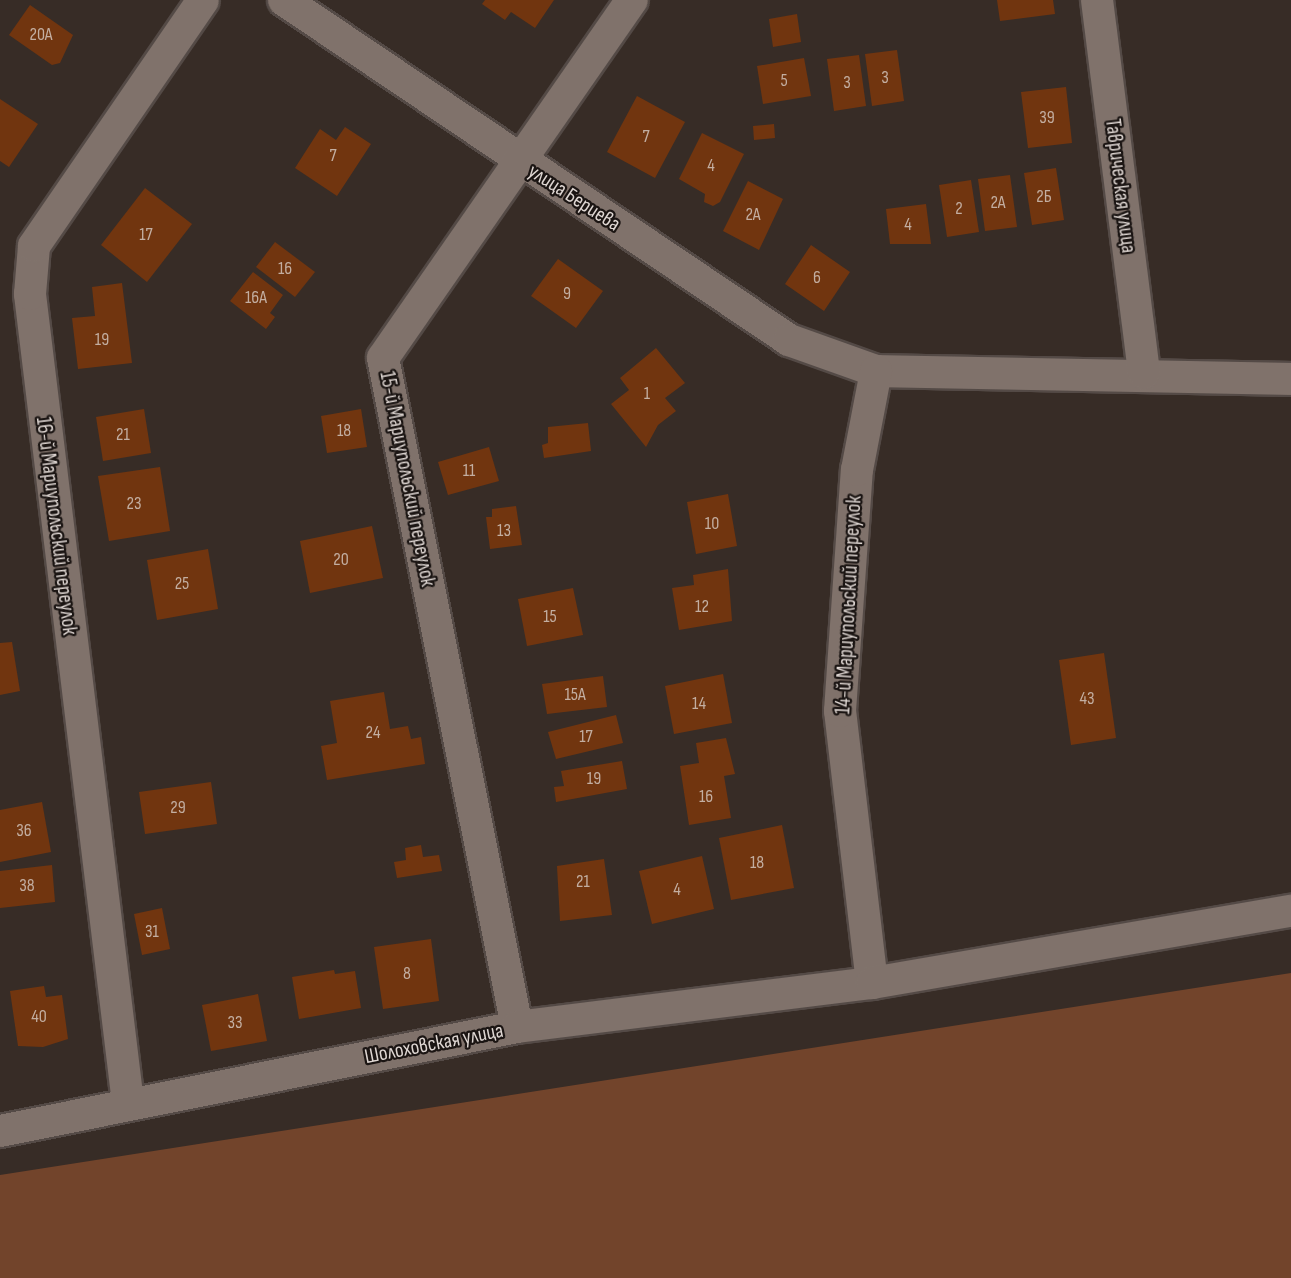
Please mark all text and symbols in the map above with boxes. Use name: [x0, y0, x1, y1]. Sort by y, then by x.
house number: 20А: [29, 24, 53, 46]
house number: 3: [881, 67, 889, 89]
house number: 5: [780, 70, 788, 92]
house number: 3: [843, 72, 851, 94]
house number: 39: [1039, 107, 1055, 129]
street label: Таврическая улица: [1099, 117, 1141, 255]
house number: 7: [642, 126, 650, 148]
house number: 7: [329, 145, 337, 167]
house number: 4: [707, 155, 715, 177]
street label: улица Бериева: [523, 159, 625, 237]
house number: 2Б: [1036, 186, 1052, 208]
house number: 2А: [990, 192, 1006, 214]
house number: 2: [955, 198, 963, 220]
house number: 2А: [745, 204, 761, 226]
house number: 4: [904, 214, 912, 236]
house number: 17: [139, 224, 153, 246]
house number: 16: [278, 258, 292, 280]
house number: 6: [813, 267, 821, 289]
house number: 9: [563, 283, 571, 305]
house number: 16А: [245, 287, 267, 309]
house number: 19: [95, 329, 109, 351]
street label: 15-й Мариупольский переулок: [374, 369, 440, 589]
house number: 1: [644, 383, 650, 405]
street label: 16-й Мариупольский переулок: [30, 416, 82, 636]
house number: 18: [337, 420, 351, 442]
house number: 21: [116, 424, 130, 446]
house number: 11: [463, 460, 475, 482]
house number: 23: [127, 493, 141, 515]
street label: 14-й Мариупольский переулок: [831, 495, 867, 715]
house number: 10: [705, 513, 719, 535]
house number: 13: [497, 520, 511, 542]
house number: 20: [333, 549, 349, 571]
house number: 25: [175, 573, 189, 595]
house number: 12: [695, 596, 709, 618]
house number: 15: [543, 606, 557, 628]
house number: 15А: [564, 684, 586, 706]
house number: 43: [1079, 688, 1095, 710]
house number: 14: [692, 693, 706, 715]
house number: 24: [366, 722, 380, 744]
house number: 17: [579, 726, 593, 748]
house number: 19: [587, 768, 601, 790]
house number: 16: [699, 786, 713, 808]
house number: 29: [170, 797, 186, 819]
house number: 36: [16, 820, 32, 842]
house number: 18: [750, 852, 764, 874]
house number: 21: [576, 871, 590, 893]
house number: 38: [19, 875, 35, 897]
house number: 4: [673, 879, 681, 901]
house number: 31: [145, 921, 159, 943]
house number: 8: [403, 963, 411, 985]
house number: 40: [31, 1006, 47, 1028]
house number: 33: [227, 1012, 243, 1034]
street label: Шолоховская улица: [362, 1018, 506, 1070]

